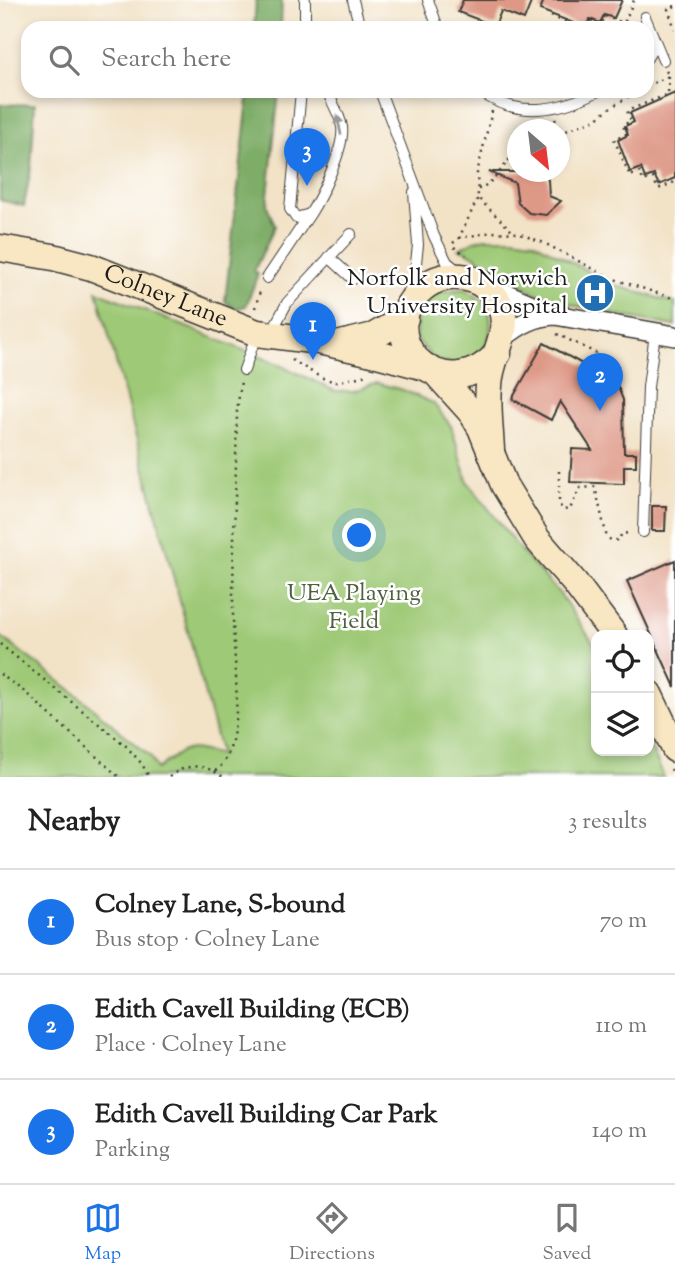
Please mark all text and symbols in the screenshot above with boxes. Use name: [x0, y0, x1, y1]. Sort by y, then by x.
search box: [21, 21, 654, 98]
icon: search: [45, 41, 83, 79]
text: Search here: [101, 41, 231, 78]
one-way arrow: [334, 114, 345, 136]
north arrow: [507, 119, 570, 182]
pin: 3: [284, 128, 330, 186]
street label: Colney Lane: [98, 257, 232, 337]
place label: Norfolk and Norwich University Hospital: [347, 262, 568, 324]
hospital icon: Norfolk and Norwich University Hospital: [574, 272, 616, 314]
pin: 1: [290, 302, 336, 360]
pin: 2: [577, 353, 623, 411]
your location: [342, 518, 376, 552]
park label: UEA Playing Field: [287, 577, 421, 639]
map controls: [591, 630, 654, 756]
button: locate: [591, 630, 654, 693]
button: layers: [591, 693, 654, 756]
text: Nearby: [28, 801, 120, 844]
text: 3 results: [568, 806, 647, 839]
text: Colney Lane, S-bound: [95, 887, 345, 924]
text: 1: [47, 905, 55, 938]
text: 70 m: [600, 905, 647, 938]
text: Bus stop · Colney Lane: [95, 924, 320, 957]
text: Edith Cavell Building (ECB): [95, 992, 410, 1029]
text: 2: [46, 1010, 56, 1043]
text: 110 m: [596, 1010, 647, 1043]
text: Place · Colney Lane: [95, 1029, 287, 1062]
text: Edith Cavell Building Car Park: [95, 1097, 438, 1134]
text: 3: [46, 1115, 56, 1148]
text: 140 m: [592, 1115, 647, 1148]
text: Parking: [95, 1134, 170, 1167]
tab: Map: [84, 1199, 122, 1268]
tab: Directions: [289, 1199, 375, 1268]
tab: Saved: [542, 1199, 591, 1268]

